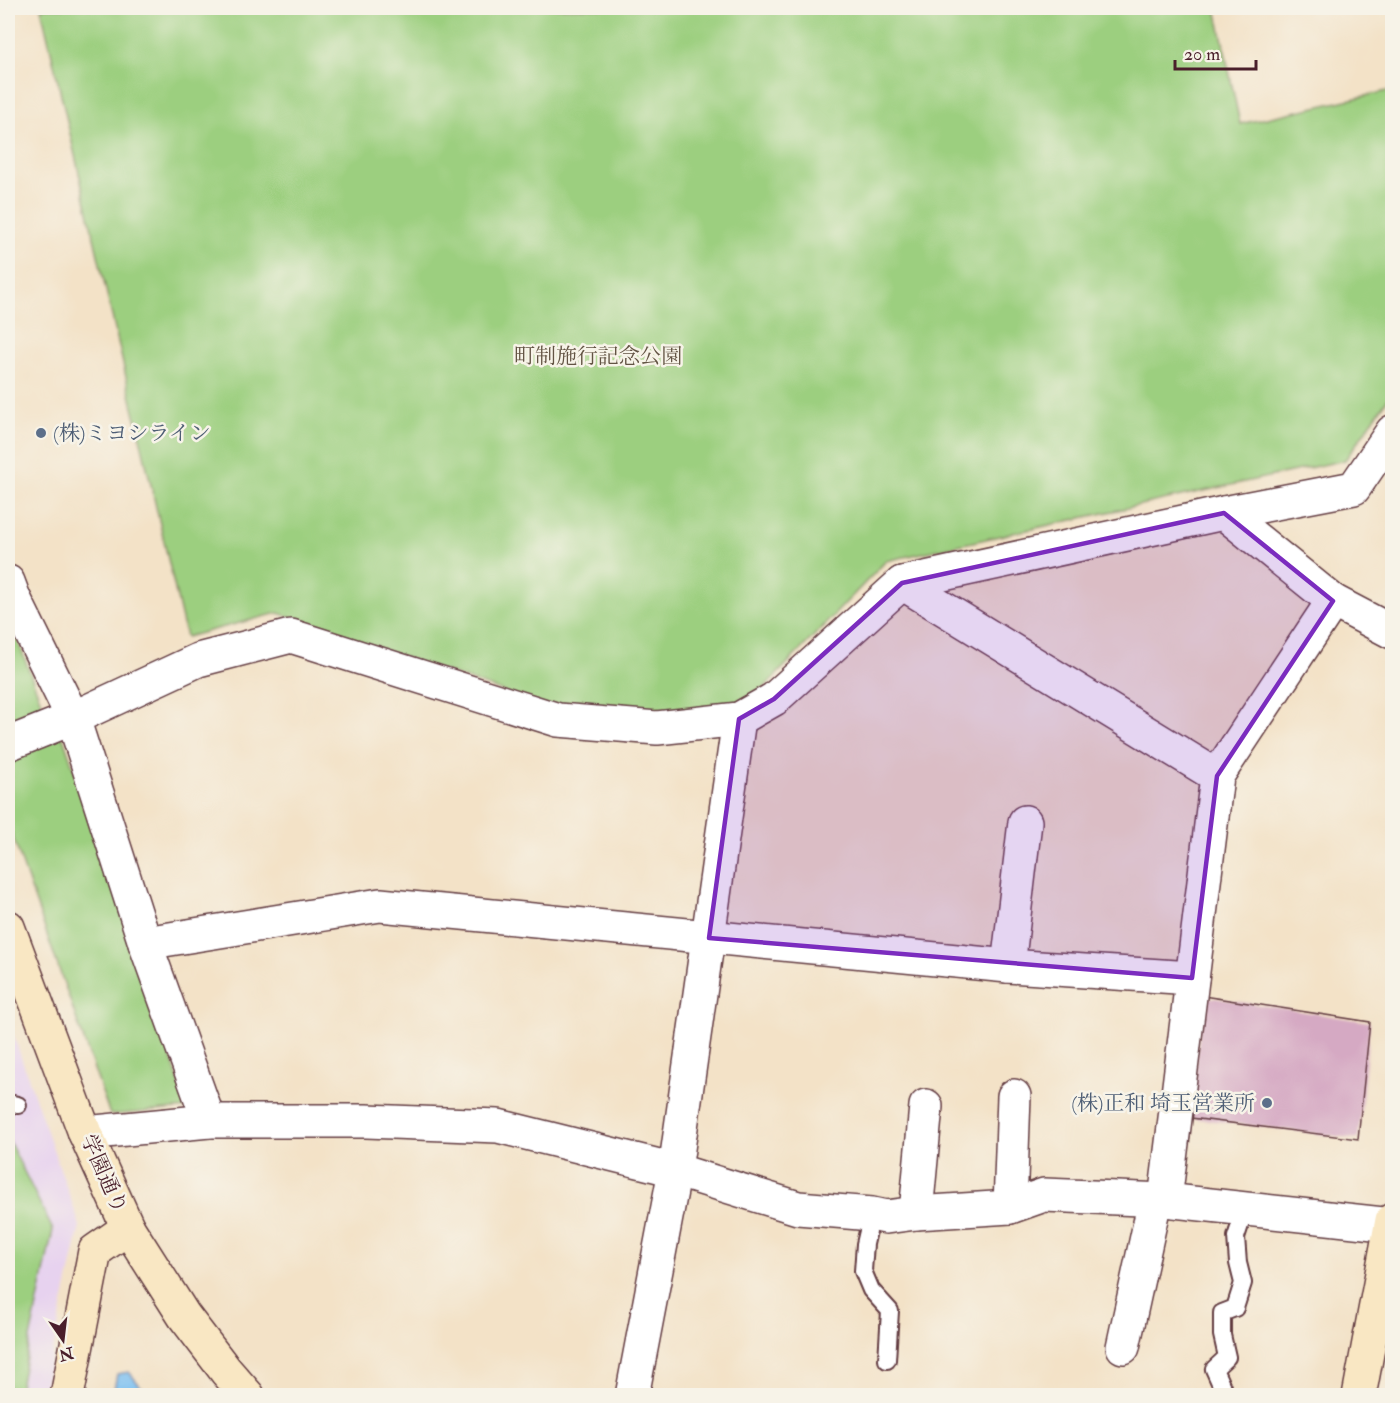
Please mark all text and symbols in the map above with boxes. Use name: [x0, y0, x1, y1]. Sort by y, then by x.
scale bar: [1175, 33, 1256, 71]
text: 20 m: [1184, 43, 1220, 66]
park label: 町制施行記念公園: [514, 343, 682, 370]
place label: (株)ミヨシライン: [53, 420, 211, 447]
marker: (株)ミヨシライン: [34, 426, 48, 440]
place label: (株)正和 埼玉営業所: [1071, 1090, 1255, 1117]
marker: (株)正和 埼玉営業所: [1260, 1096, 1274, 1110]
street label: 学園通り: [75, 1130, 133, 1218]
north arrow: [33, 1310, 93, 1370]
text: N: [56, 1342, 77, 1365]

